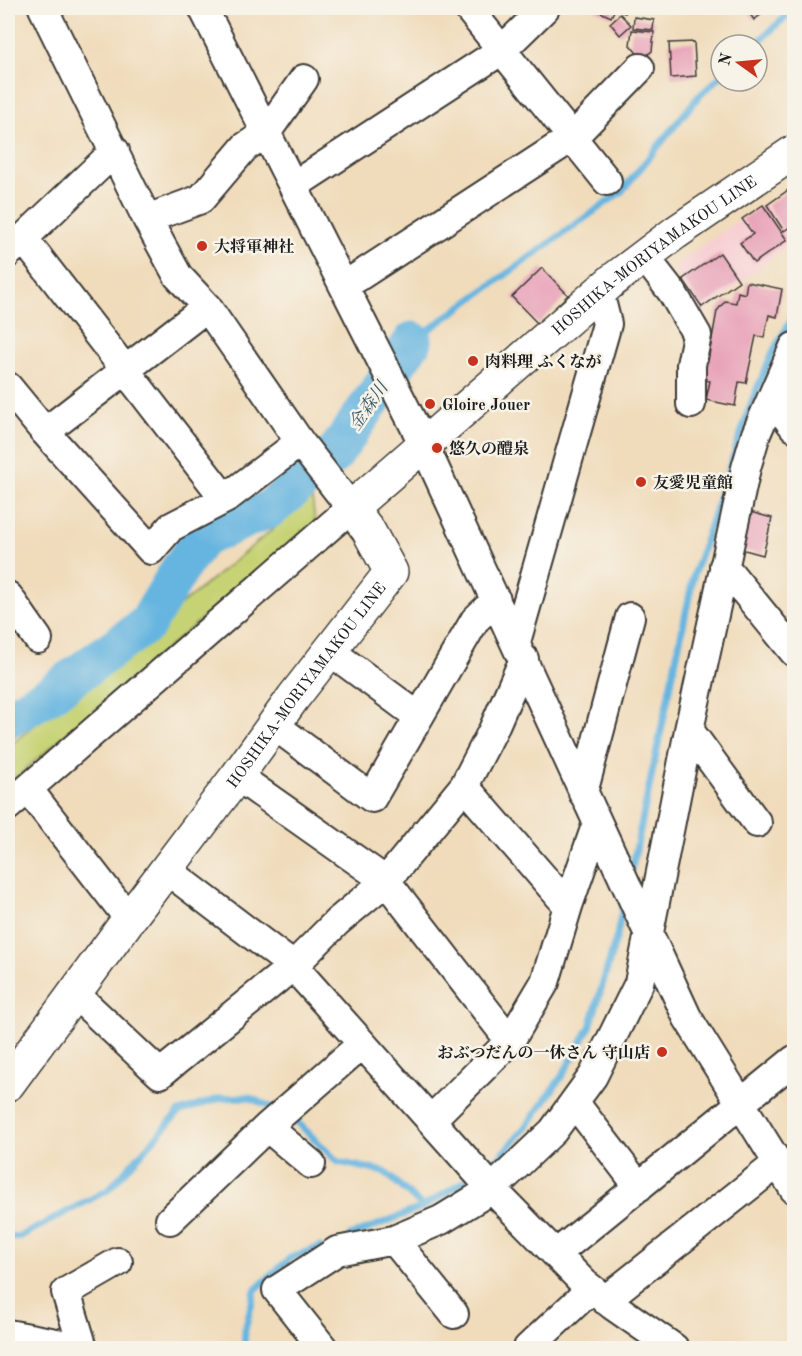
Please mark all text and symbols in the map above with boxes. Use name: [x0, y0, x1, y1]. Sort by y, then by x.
north arrow: [709, 33, 769, 93]
text: N: [717, 51, 736, 68]
street label: HOSHIKA-MORIYAMAKOU LINE: [550, 174, 760, 339]
place label: 大将軍神社: [214, 238, 294, 256]
marker: 大将軍神社: [195, 239, 209, 253]
place label: 肉料理 ふくなが: [485, 353, 601, 371]
marker: 肉料理 ふくなが: [466, 354, 480, 368]
water label: 金森川: [344, 377, 393, 434]
marker: Gloire Jouer: [423, 397, 437, 411]
place label: Gloire Jouer: [442, 398, 530, 414]
place label: 悠久の醴泉: [449, 440, 529, 458]
marker: 悠久の醴泉: [430, 441, 444, 455]
place label: 友愛児童館: [653, 474, 733, 492]
marker: 友愛児童館: [634, 475, 648, 489]
street label: HOSHIKA-MORIYAMAKOU LINE: [225, 580, 390, 792]
place label: おぶつだんの一休さん 守山店: [438, 1044, 650, 1062]
marker: おぶつだんの一休さん 守山店: [655, 1045, 669, 1059]

